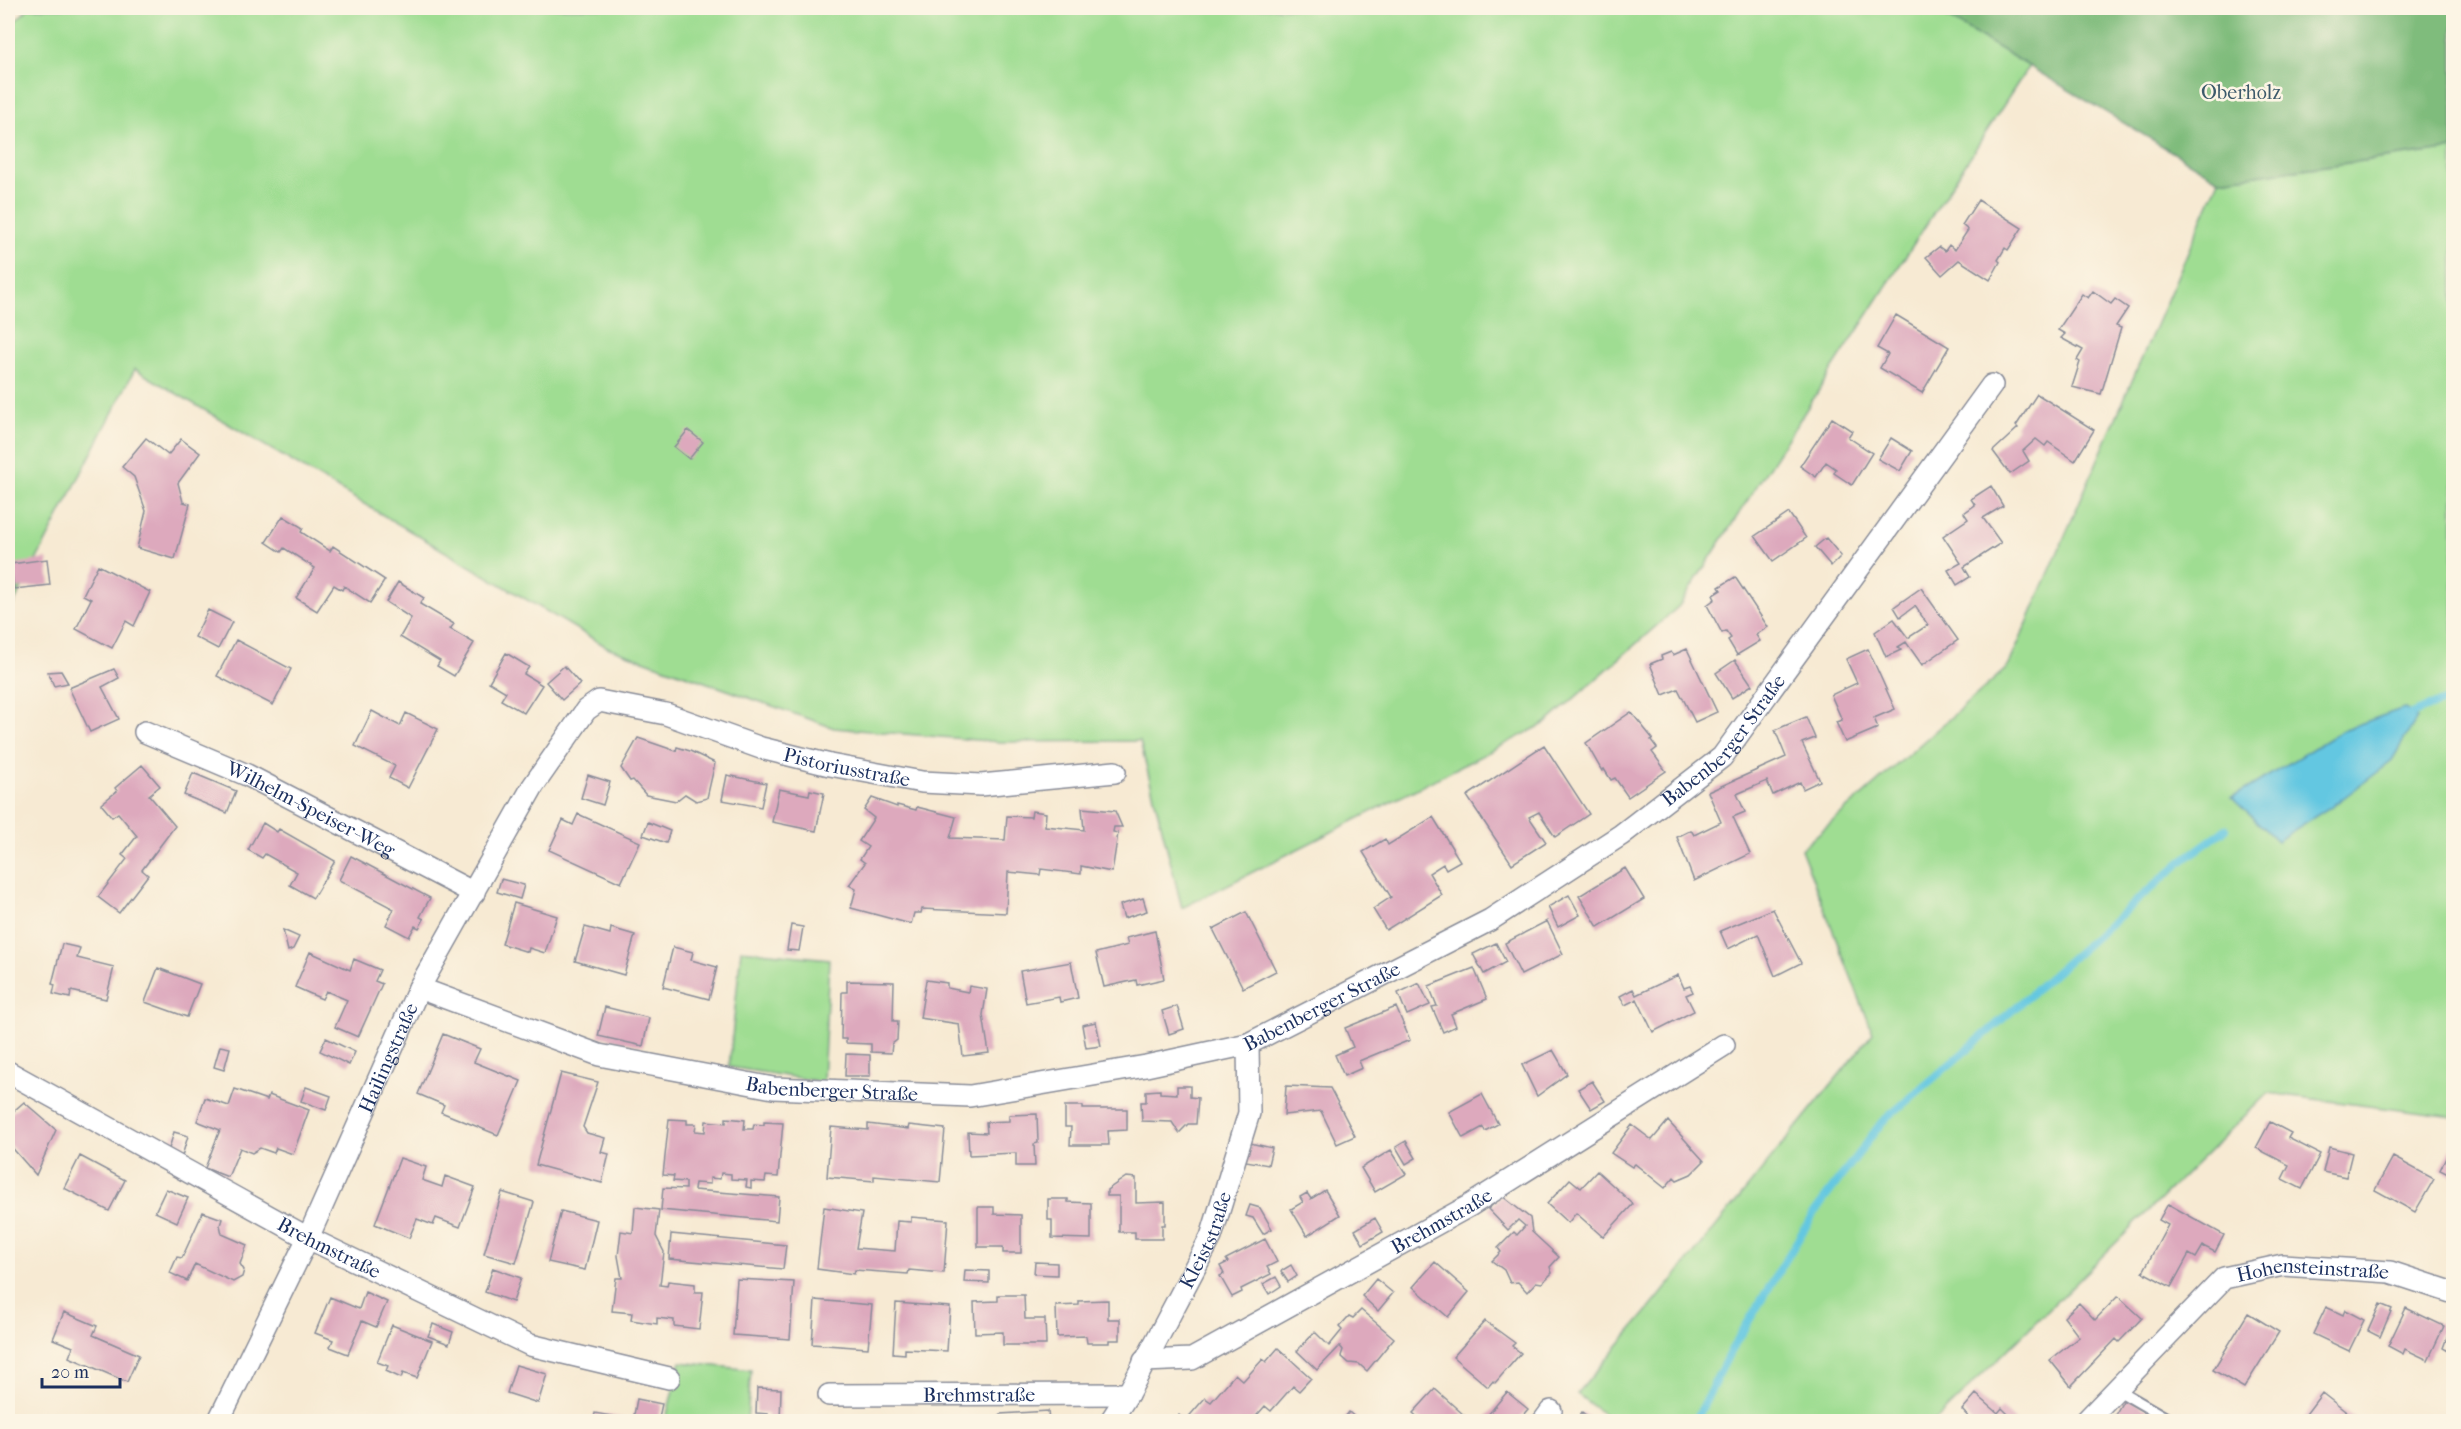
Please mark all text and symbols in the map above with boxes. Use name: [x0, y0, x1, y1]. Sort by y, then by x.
park label: Oberholz: [2201, 81, 2281, 104]
street label: Babenberger Straße: [1657, 670, 1790, 811]
street label: Pistoriusstraße: [781, 743, 912, 791]
street label: Wilhelm-Speiser-Weg: [222, 756, 399, 862]
street label: Babenberger Straße: [1240, 957, 1404, 1056]
street label: Hailingstraße: [354, 999, 422, 1116]
street label: Babenberger Straße: [744, 1072, 919, 1105]
street label: Brehmstraße: [1387, 1183, 1496, 1258]
street label: Kleiststraße: [1174, 1189, 1236, 1292]
street label: Brehmstraße: [274, 1212, 384, 1283]
street label: Hohensteinstraße: [2234, 1253, 2390, 1286]
scale bar: [42, 1351, 120, 1389]
text: 20 m: [51, 1362, 89, 1383]
street label: Brehmstraße: [923, 1383, 1035, 1406]

